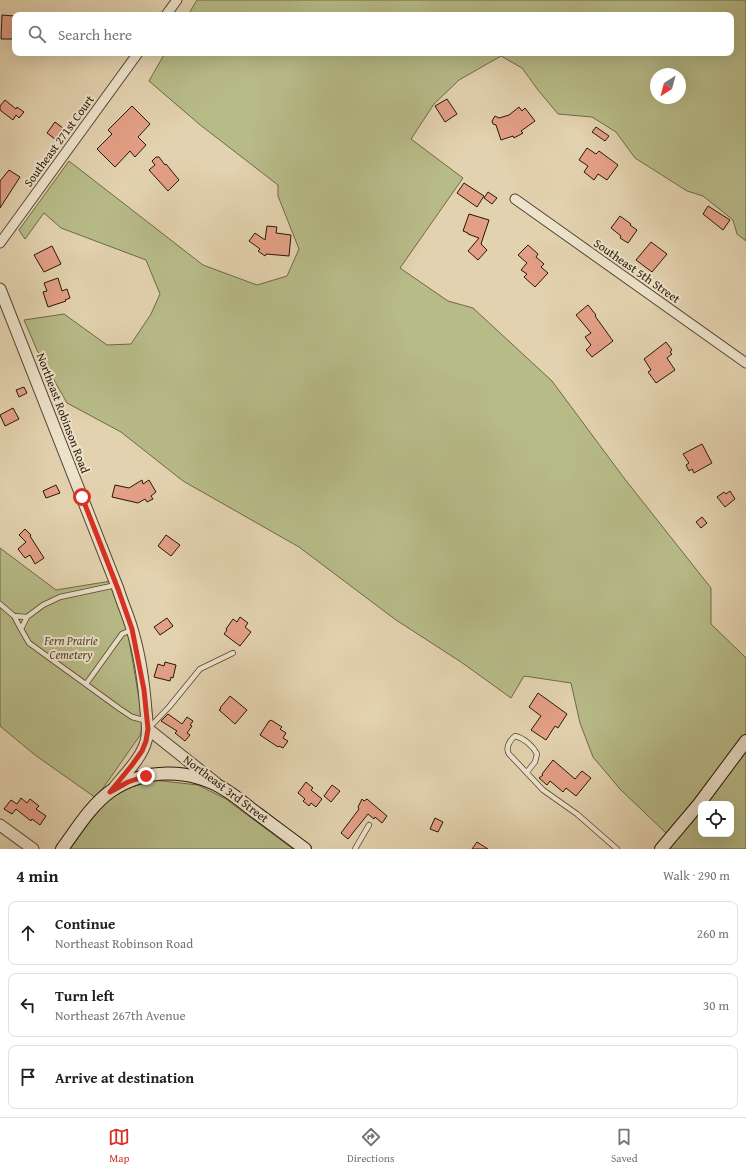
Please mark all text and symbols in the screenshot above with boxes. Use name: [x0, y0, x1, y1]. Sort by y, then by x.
search box: [12, 12, 734, 56]
icon: search: [26, 23, 48, 45]
text: Search here: [58, 24, 132, 45]
north arrow: [650, 68, 686, 104]
street label: Southeast 271st Court: [19, 91, 98, 190]
street label: Southeast 5th Street: [591, 234, 685, 307]
street label: Northeast Robinson Road: [33, 350, 94, 476]
route start: [73, 488, 91, 506]
park label: Fern Prairie Cemetery: [43, 632, 98, 663]
street label: Northeast 3rd Street: [180, 751, 273, 827]
route end: [137, 767, 155, 785]
map controls: [698, 801, 734, 837]
button: locate: [698, 801, 734, 837]
text: 4 min: [16, 863, 58, 888]
text: Walk · 290 m: [663, 866, 730, 885]
text: Continue: [55, 913, 116, 934]
icon: ahead: [17, 922, 39, 944]
text: 260 m: [697, 924, 729, 943]
text: Northeast Robinson Road: [55, 934, 193, 953]
text: Turn left: [55, 985, 114, 1006]
icon: left: [17, 994, 39, 1016]
text: 30 m: [703, 996, 729, 1015]
text: Northeast 267th Avenue: [55, 1006, 186, 1025]
icon: arrive: [17, 1066, 39, 1088]
text: Arrive at destination: [55, 1067, 194, 1088]
tab: Map: [108, 1126, 130, 1166]
tab: Directions: [347, 1126, 394, 1166]
tab: Saved: [611, 1126, 638, 1166]

